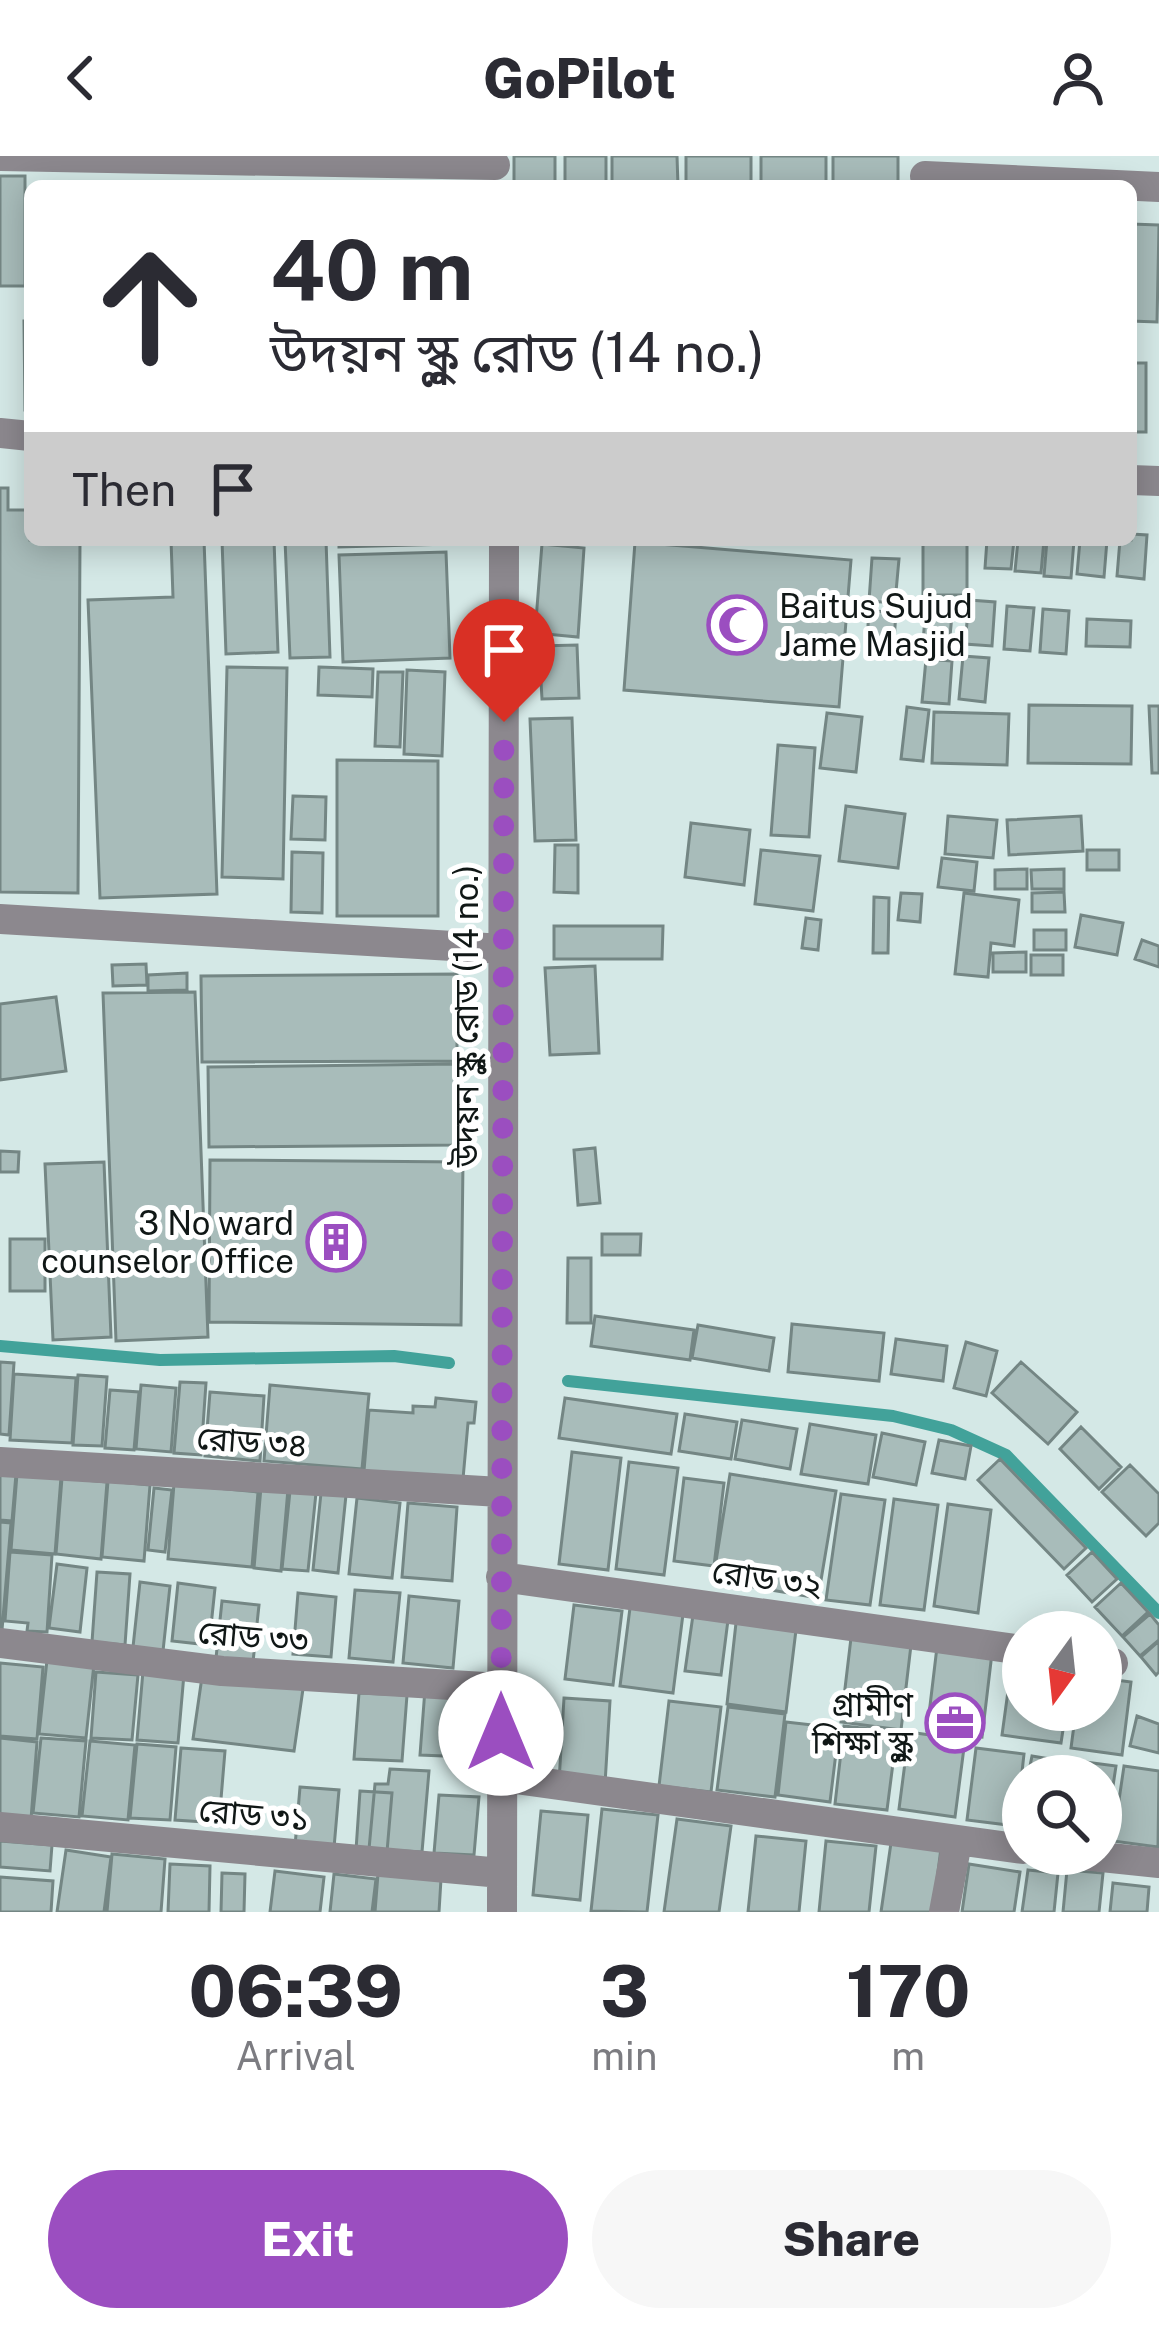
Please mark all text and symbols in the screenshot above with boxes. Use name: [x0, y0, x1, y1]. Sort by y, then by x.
icon: back: [48, 45, 114, 111]
icon: person: [1045, 45, 1111, 111]
text: GoPilot: [483, 47, 676, 110]
text: 40 m: [270, 220, 473, 319]
icon: ahead: [72, 228, 228, 384]
text: উদয়ন স্কুল রোড (14 no.): [270, 321, 765, 384]
icon: arrive: [200, 456, 266, 522]
text: Then: [72, 463, 176, 516]
place label: Baitus Sujud Jame Masjid: [779, 587, 973, 663]
mosque icon: Baitus Sujud Jame Masjid: [706, 594, 768, 656]
pin: [453, 599, 555, 722]
icon: arrive: [471, 617, 537, 683]
street label: উদয়ন স্কুল রোড (14 no.): [447, 865, 487, 1168]
place label: 3 No ward counselor Office: [41, 1204, 294, 1280]
building icon: 3 No ward counselor Office: [305, 1211, 367, 1273]
street label: রোড ৩৪: [195, 1418, 309, 1464]
street label: রোড ৩২: [709, 1551, 825, 1605]
north arrow: [1002, 1611, 1122, 1731]
map controls: [1002, 1611, 1122, 1875]
street label: রোড ৩৩: [196, 1612, 310, 1660]
position arrow: [438, 1670, 564, 1796]
place label: গ্রামীণ শিক্ষা স্কুল: [811, 1685, 914, 1763]
office icon: গ্রামীণ শিক্ষা স্কুল: [924, 1692, 986, 1754]
button: search: [1002, 1755, 1122, 1875]
street label: রোড ৩১: [197, 1790, 311, 1838]
text: 06:39: [188, 1949, 403, 2033]
text: 3: [600, 1949, 649, 2033]
text: 170: [846, 1949, 971, 2033]
text: Arrival: [235, 2033, 356, 2079]
text: min: [591, 2033, 657, 2079]
text: m: [891, 2033, 925, 2079]
button: Exit: [48, 2170, 568, 2308]
button: Share: [592, 2170, 1111, 2308]

